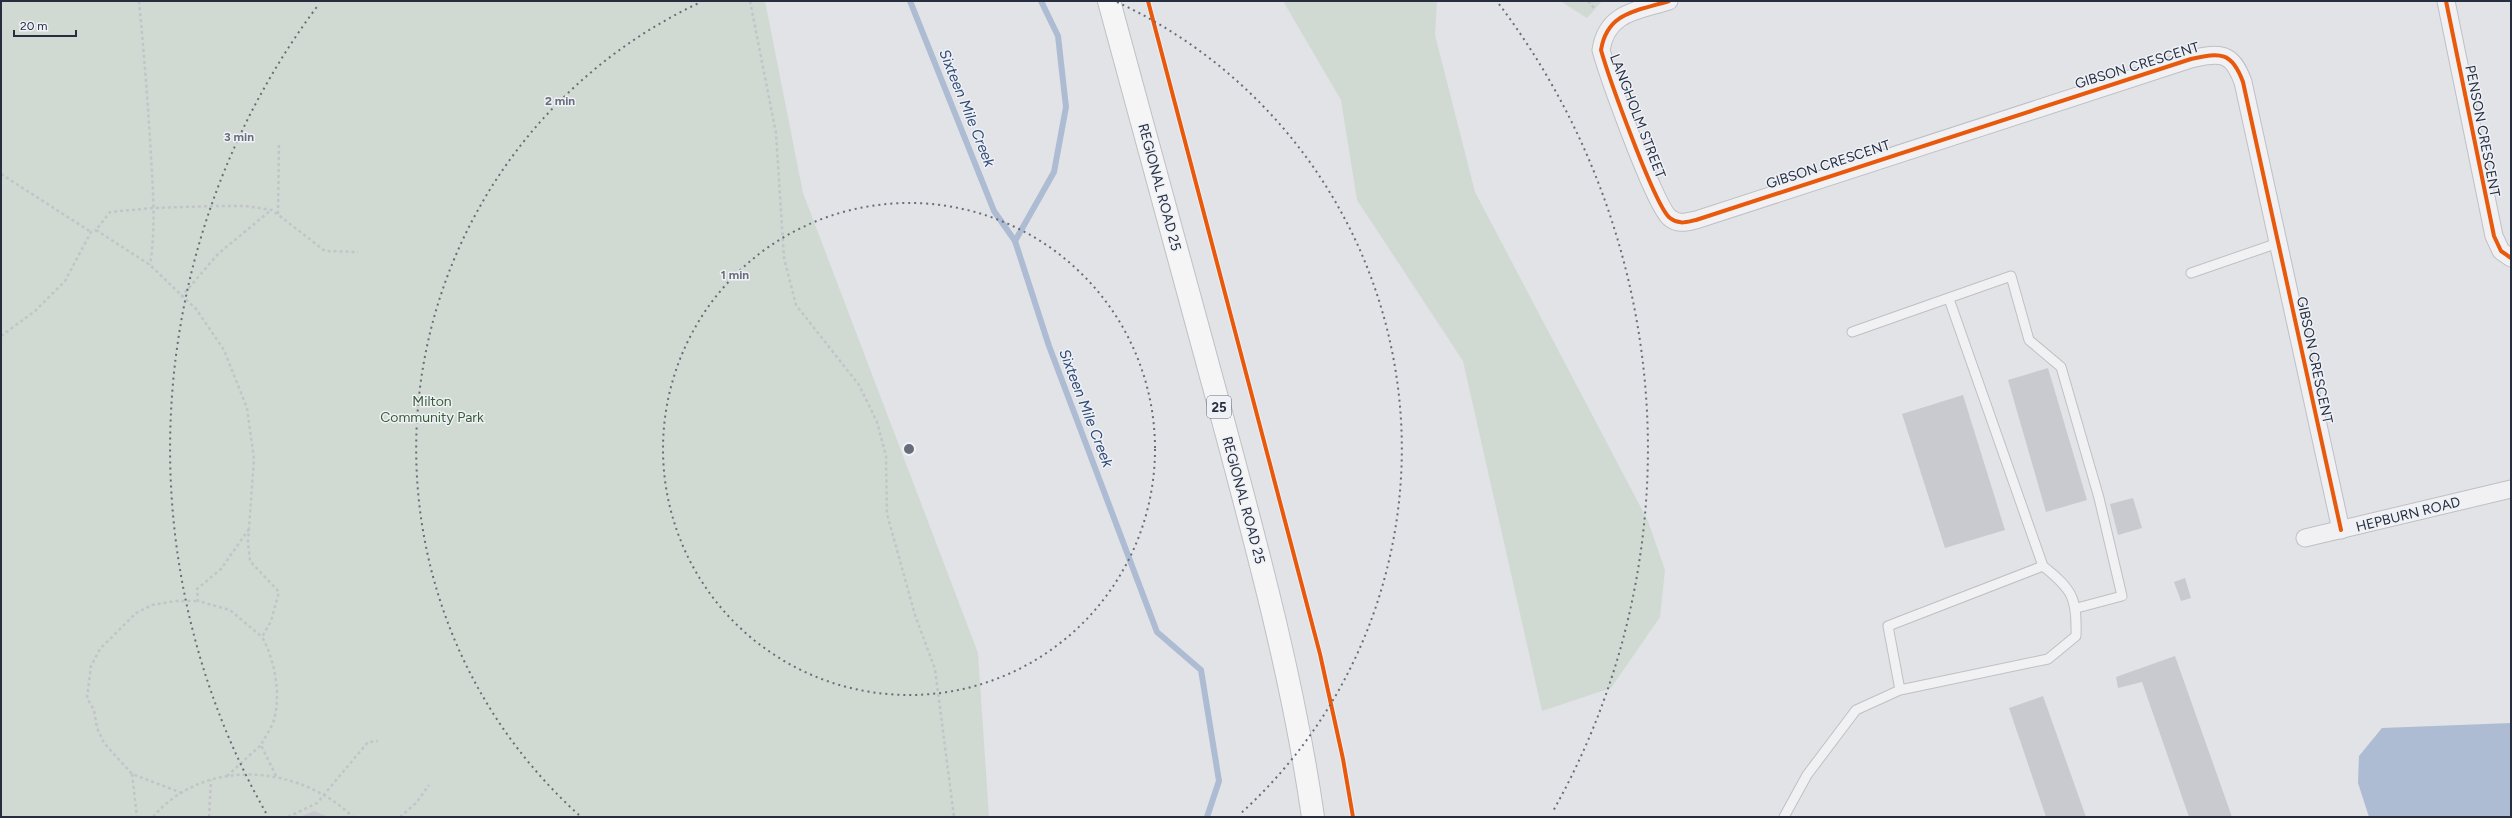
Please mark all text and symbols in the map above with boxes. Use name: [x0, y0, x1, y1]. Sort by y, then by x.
scale bar: [14, 12, 76, 38]
text: 20 m: [20, 19, 48, 33]
street label: GIBSON CRESCENT: [2073, 38, 2202, 92]
water label: Sixteen Mile Creek: [935, 47, 999, 170]
street label: LANGHOLM STREET: [1606, 52, 1669, 181]
street label: PENSON CRESCENT: [2461, 64, 2504, 199]
text: 2 min: [545, 94, 575, 108]
street label: REGIONAL ROAD 25: [1134, 122, 1185, 253]
text: 3 min: [224, 130, 254, 144]
street label: GIBSON CRESCENT: [1764, 136, 1892, 193]
text: 1 min: [721, 268, 749, 282]
street label: GIBSON CRESCENT: [2293, 295, 2336, 425]
water label: Sixteen Mile Creek: [1055, 346, 1117, 470]
park label: Milton Community Park: [380, 393, 484, 426]
road number: 25: [1207, 396, 1231, 418]
street label: REGIONAL ROAD 25: [1218, 435, 1269, 566]
centre of rings: [902, 442, 916, 456]
street label: HEPBURN ROAD: [2354, 493, 2462, 536]

